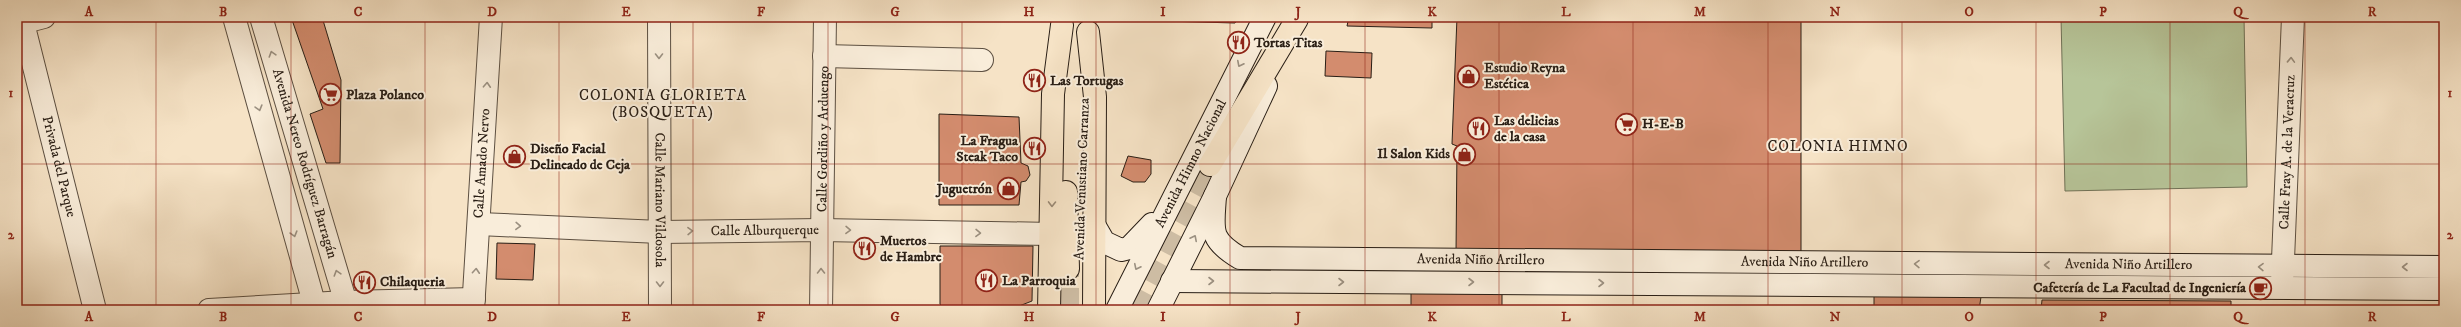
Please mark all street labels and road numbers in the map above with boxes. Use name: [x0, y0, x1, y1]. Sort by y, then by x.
street label: Calle Gordiño y Arduengo: [813, 66, 833, 212]
street label: Avenida Nereo Rodríguez Barragán: [268, 67, 341, 261]
street label: Calle Fray A. de la Veracruz: [2275, 74, 2300, 230]
street label: Avenida Himno Nacional: [1151, 96, 1231, 231]
street label: Avenida Venustiano Carranza: [1070, 98, 1094, 260]
street label: Calle Amado Nervo: [470, 108, 494, 219]
street label: Privada del Parque: [38, 114, 80, 219]
street label: Calle Mariano Vildosola: [650, 132, 669, 268]
street label: Calle Alburquerque: [711, 221, 819, 240]
street label: Avenida Niño Artillero: [1417, 250, 1545, 269]
street label: Avenida Niño Artillero: [1741, 253, 1869, 272]
street label: Avenida Niño Artillero: [2065, 255, 2193, 274]

